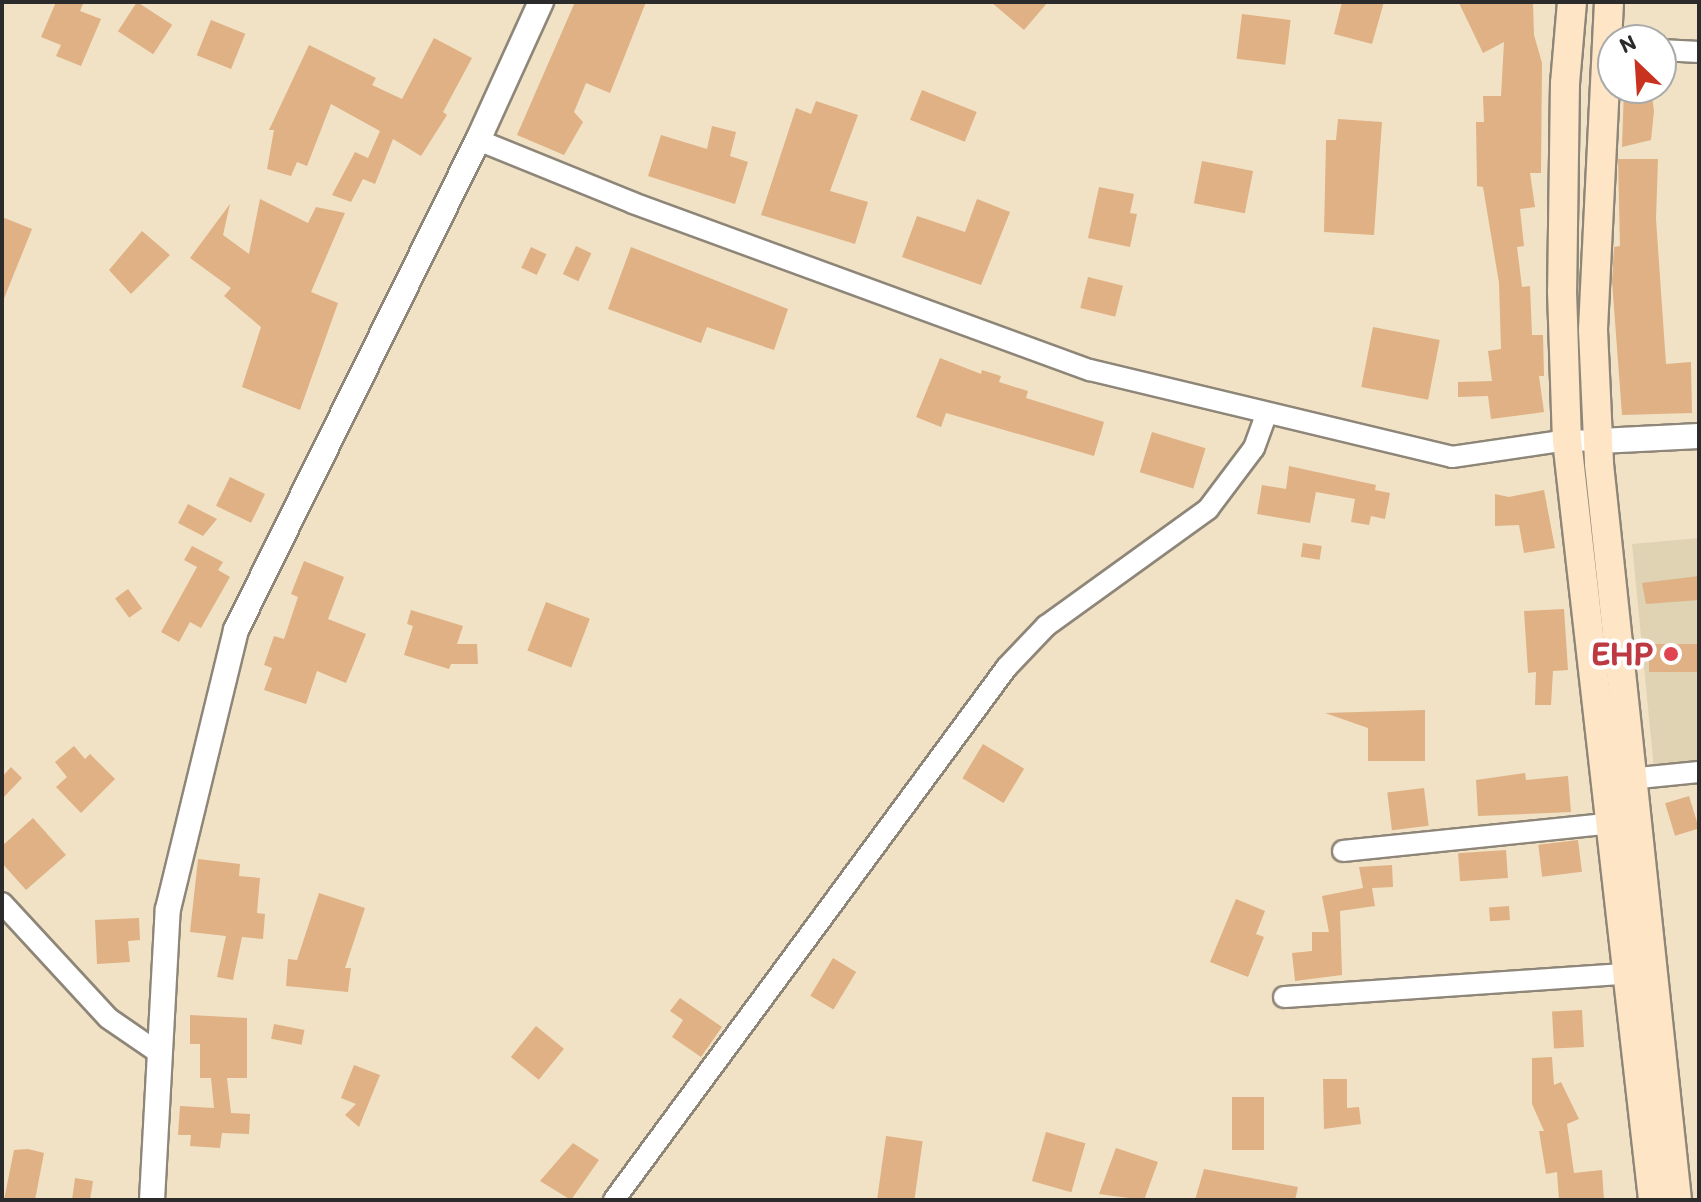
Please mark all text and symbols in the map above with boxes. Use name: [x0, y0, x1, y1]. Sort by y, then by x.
north arrow: [1597, 24, 1677, 104]
text: N: [1615, 28, 1640, 59]
place label: EHP: [1591, 634, 1653, 674]
marker: EHP: [1660, 643, 1682, 665]

